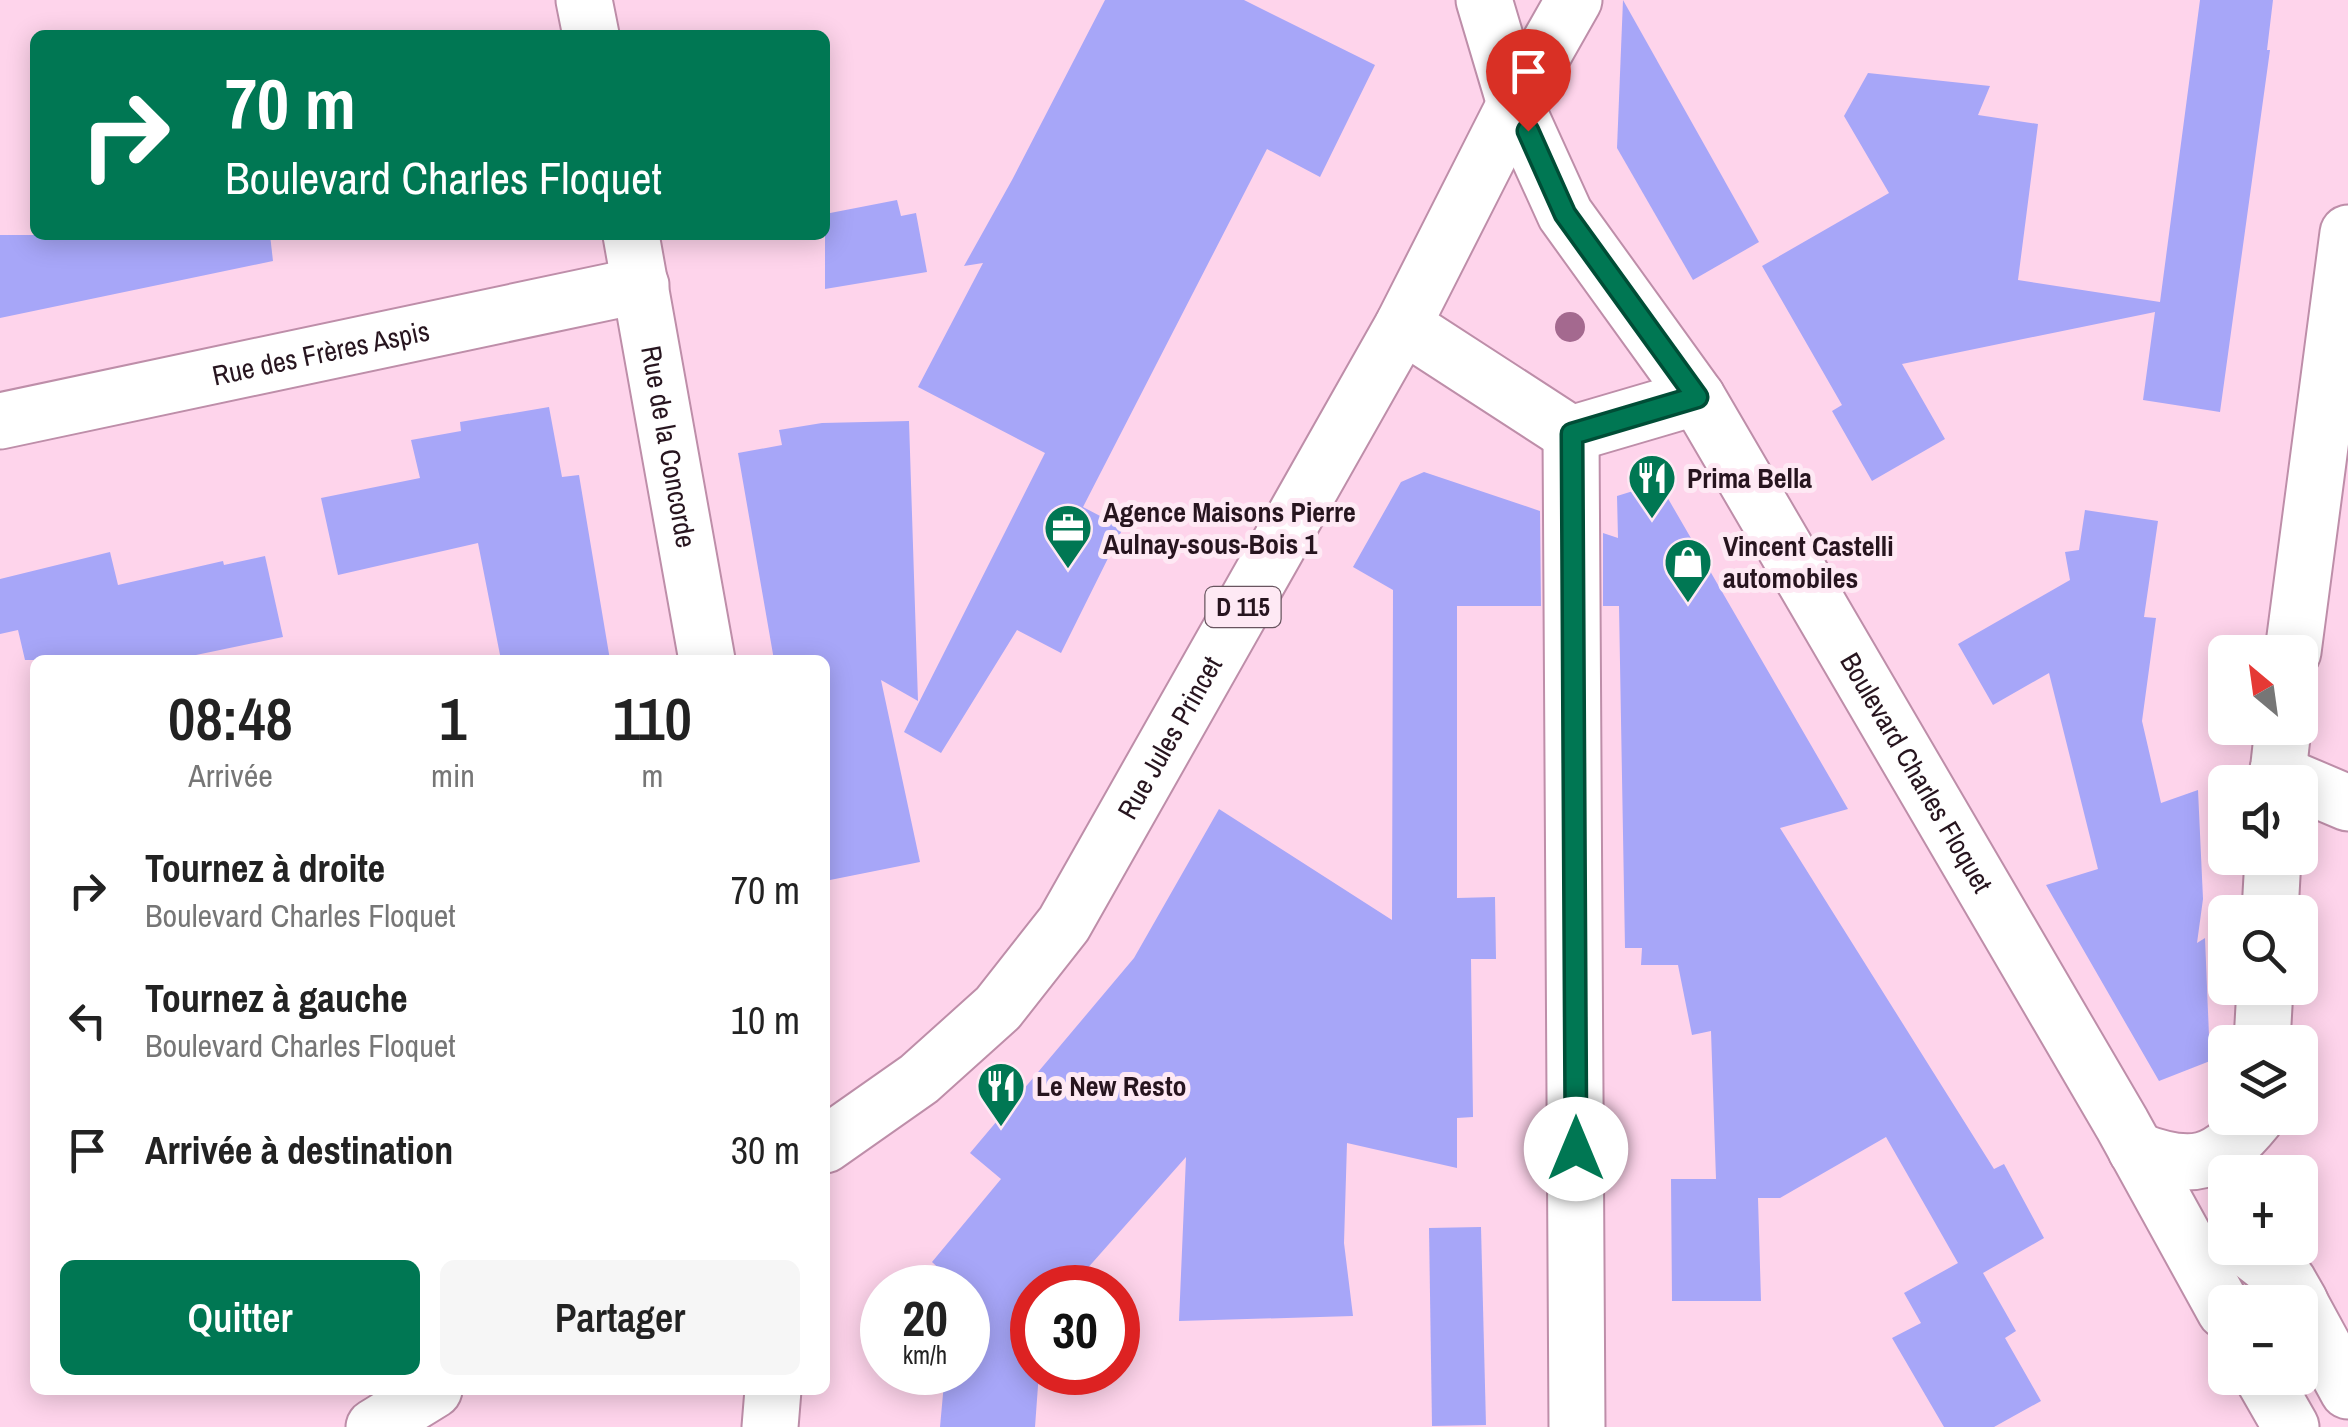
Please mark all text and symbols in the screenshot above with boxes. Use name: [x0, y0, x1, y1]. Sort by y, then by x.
pin: [1486, 29, 1571, 132]
icon: arrive: [1501, 44, 1556, 99]
text: 70 m: [225, 57, 356, 151]
icon: right: [60, 70, 190, 200]
text: Boulevard Charles Floquet: [225, 147, 662, 208]
street label: Rue des Frères Aspis: [209, 311, 433, 394]
street label: Rue de la Concorde: [632, 343, 706, 551]
restaurant icon: Prima Bella: [1626, 452, 1678, 520]
place label: Prima Bella: [1687, 459, 1812, 497]
place label: Agence Maisons Pierre Aulnay-sous-Bois 1: [1103, 493, 1356, 563]
office icon: Agence Maisons Pierre Aulnay-sous-Bois 1: [1042, 502, 1094, 570]
place label: Vincent Castelli automobiles: [1723, 527, 1894, 597]
shop icon: Vincent Castelli automobiles: [1662, 536, 1714, 604]
road number: D 115: [1206, 587, 1280, 627]
north arrow: [2208, 635, 2318, 745]
map controls: [2208, 635, 2318, 1395]
street label: Boulevard Charles Floquet: [1831, 646, 2002, 900]
street label: Rue Jules Princet: [1108, 649, 1231, 826]
text: 08:48: [168, 678, 293, 759]
text: 1: [439, 678, 467, 759]
text: 110: [613, 678, 692, 759]
text: Arrivée: [188, 754, 273, 797]
text: min: [431, 754, 475, 797]
text: m: [641, 754, 663, 797]
button: sound: [2208, 765, 2318, 875]
text: Tournez à droite: [145, 843, 385, 894]
icon: right: [60, 863, 115, 918]
text: 70 m: [731, 865, 800, 916]
text: Boulevard Charles Floquet: [145, 894, 456, 937]
button: search: [2208, 895, 2318, 1005]
text: Tournez à gauche: [145, 973, 408, 1024]
icon: left: [60, 993, 115, 1048]
text: 10 m: [731, 995, 800, 1046]
text: Boulevard Charles Floquet: [145, 1024, 456, 1067]
button: layers: [2208, 1025, 2318, 1135]
restaurant icon: Le New Resto: [975, 1060, 1027, 1128]
place label: Le New Resto: [1036, 1067, 1187, 1105]
position arrow: [1524, 1097, 1628, 1201]
icon: arrive: [60, 1123, 115, 1178]
text: Arrivée à destination: [145, 1125, 453, 1176]
text: 30 m: [731, 1125, 800, 1176]
button: +: [2208, 1155, 2318, 1265]
button: Quitter: [60, 1260, 420, 1375]
button: Partager: [440, 1260, 800, 1375]
speed limit sign: 30: [1010, 1265, 1140, 1395]
text: 20: [902, 1284, 948, 1352]
button: −: [2208, 1285, 2318, 1395]
text: km/h: [903, 1338, 947, 1372]

